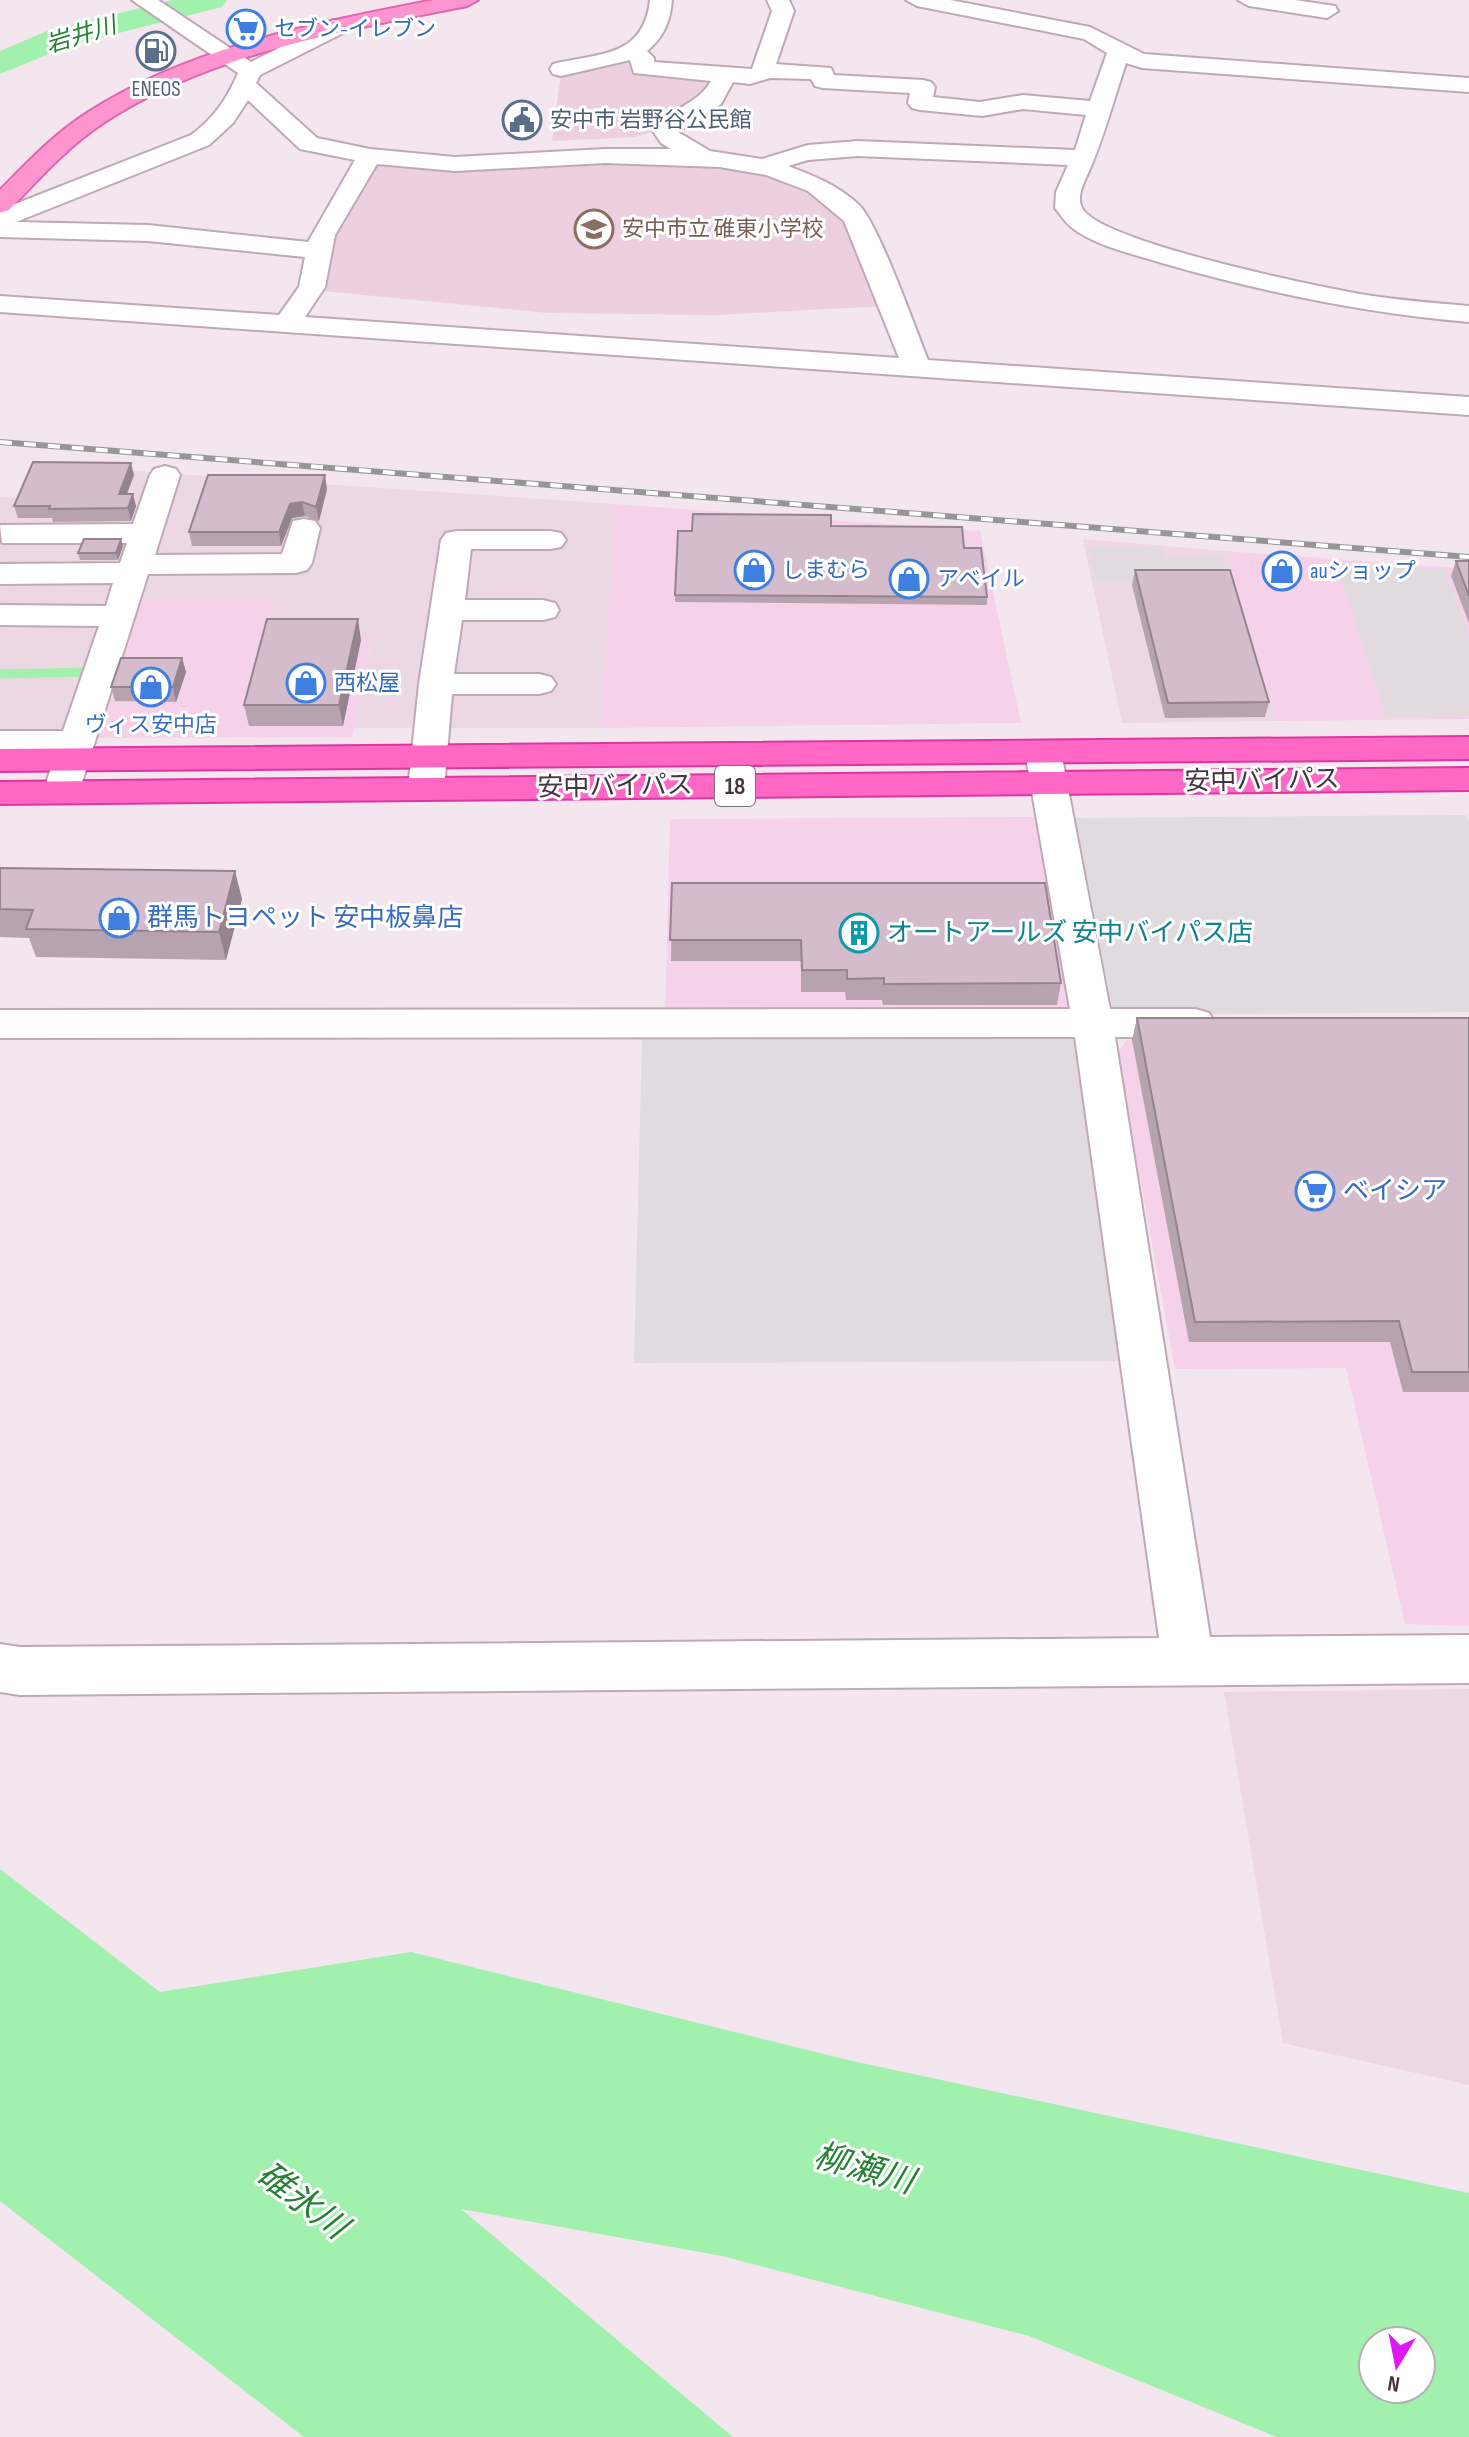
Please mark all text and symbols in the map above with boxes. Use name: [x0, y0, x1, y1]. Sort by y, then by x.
supermarket icon: セブン-イレブン: [225, 8, 267, 50]
water label: 岩井川: [42, 10, 123, 59]
place label: セブン-イレブン: [274, 16, 436, 43]
fuel station icon: ENEOS: [135, 30, 177, 72]
place label: ENEOS: [131, 76, 181, 103]
public building icon: 安中市 岩野谷公民館: [501, 99, 543, 141]
place label: 安中市 岩野谷公民館: [550, 107, 752, 134]
school or university icon: 安中市立 碓東小学校: [573, 208, 615, 250]
place label: 安中市立 碓東小学校: [622, 216, 824, 243]
shop icon: しまむら: [733, 549, 775, 591]
shop icon: auショップ: [1261, 550, 1303, 592]
place label: しまむら: [782, 557, 870, 584]
shop icon: アベイル: [888, 558, 930, 600]
place label: auショップ: [1310, 558, 1416, 585]
place label: アベイル: [937, 566, 1025, 593]
shop icon: 西松屋: [285, 662, 327, 704]
shop icon: ヴィス安中店: [130, 666, 172, 708]
place label: 西松屋: [334, 670, 400, 697]
place label: ヴィス安中店: [85, 712, 217, 739]
street label: 安中バイパス: [1184, 764, 1340, 798]
road number: 18: [715, 766, 755, 806]
street label: 安中バイパス: [537, 770, 693, 804]
shop icon: 群馬トヨペット 安中板鼻店: [98, 897, 140, 939]
place label: 群馬トヨペット 安中板鼻店: [147, 903, 463, 934]
building icon: オートアールズ 安中バイパス店: [838, 912, 880, 954]
place label: オートアールズ 安中バイパス店: [887, 918, 1253, 949]
supermarket icon: ベイシア: [1294, 1170, 1336, 1212]
place label: ベイシア: [1343, 1176, 1447, 1207]
water label: 柳瀬川: [809, 2135, 922, 2204]
water label: 碓氷川: [249, 2154, 357, 2250]
north arrow: [1357, 2325, 1437, 2405]
text: N: [1386, 2369, 1402, 2398]

